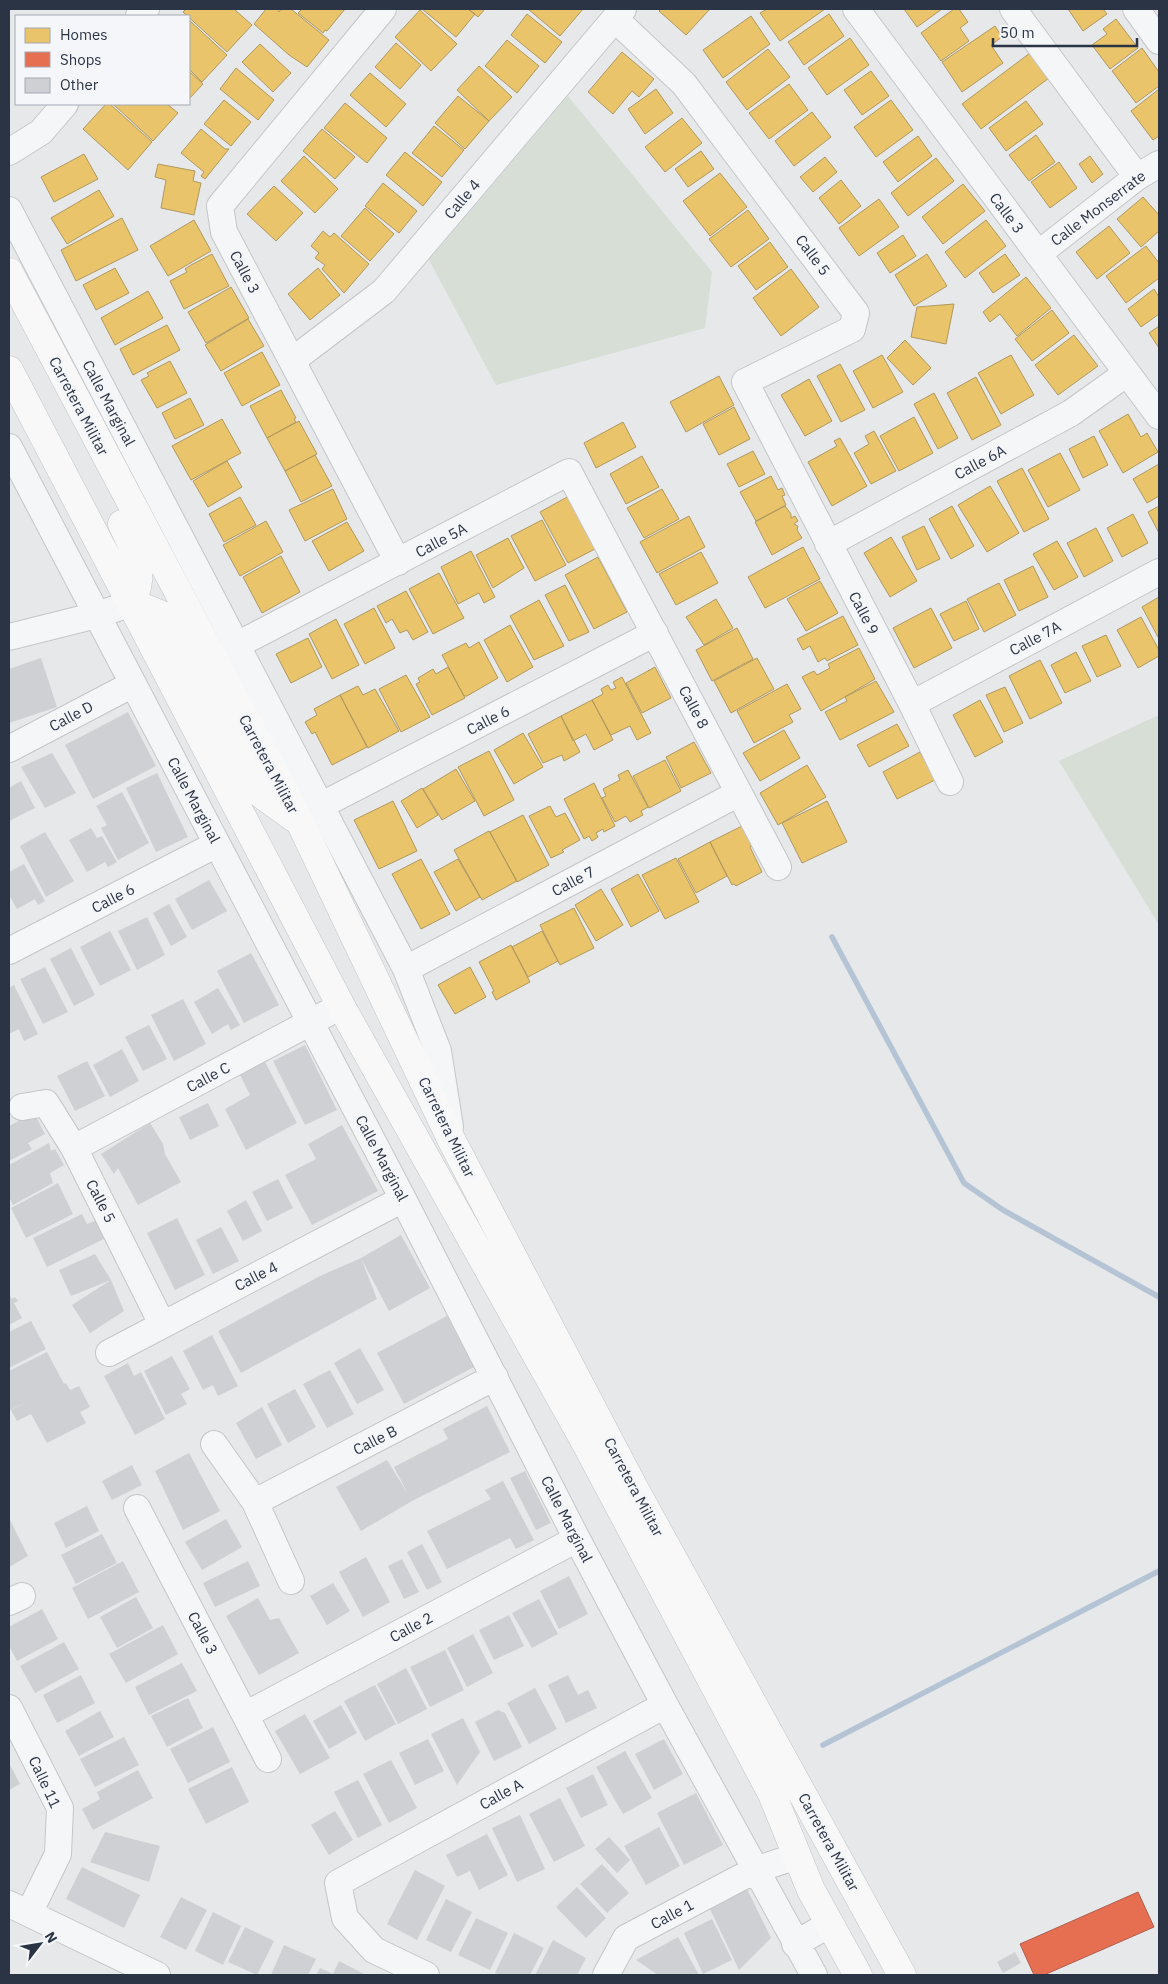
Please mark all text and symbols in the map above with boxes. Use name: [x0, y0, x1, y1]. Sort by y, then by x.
legend: [15, 15, 190, 105]
scale bar: [993, 15, 1137, 47]
text: 50 m: [1000, 23, 1035, 42]
text: Homes: [60, 25, 108, 44]
text: Shops: [60, 50, 102, 69]
text: Other: [60, 75, 99, 94]
street label: Calle Monserrate: [1047, 166, 1149, 250]
street label: Calle 4: [440, 175, 484, 223]
street label: Calle 3: [986, 189, 1028, 237]
street label: Calle 5: [792, 231, 834, 279]
street label: Calle 3: [226, 247, 264, 297]
street label: Carretera Militar: [45, 353, 113, 459]
street label: Calle Marginal: [78, 357, 140, 449]
street label: Calle 6A: [951, 440, 1009, 483]
street label: Calle 5A: [412, 518, 470, 561]
street label: Calle 9: [845, 588, 883, 638]
street label: Calle 7A: [1006, 616, 1064, 659]
street label: Calle 8: [675, 682, 713, 732]
street label: Calle D: [46, 697, 96, 735]
street label: Calle 6: [463, 701, 513, 739]
street label: Carretera Militar: [235, 711, 303, 817]
street label: Calle Marginal: [163, 754, 225, 846]
street label: Calle 7: [548, 862, 598, 900]
street label: Calle 6: [88, 879, 138, 917]
street label: Calle C: [183, 1058, 233, 1096]
street label: Carretera Militar: [414, 1074, 480, 1181]
street label: Calle Marginal: [351, 1112, 413, 1204]
street label: Calle 5: [82, 1176, 120, 1226]
street label: Calle 4: [231, 1257, 281, 1295]
street label: Calle B: [350, 1421, 400, 1459]
street label: Carretera Militar: [600, 1434, 668, 1540]
street label: Calle Marginal: [537, 1472, 597, 1566]
street label: Calle 3: [184, 1608, 222, 1658]
street label: Calle 2: [386, 1608, 436, 1646]
street label: Calle 11: [25, 1753, 65, 1811]
street label: Calle A: [476, 1774, 526, 1814]
street label: Carretera Militar: [794, 1790, 864, 1895]
street label: Calle 1: [647, 1895, 697, 1933]
north arrow: [15, 1919, 65, 1969]
text: N: [41, 1928, 61, 1946]

